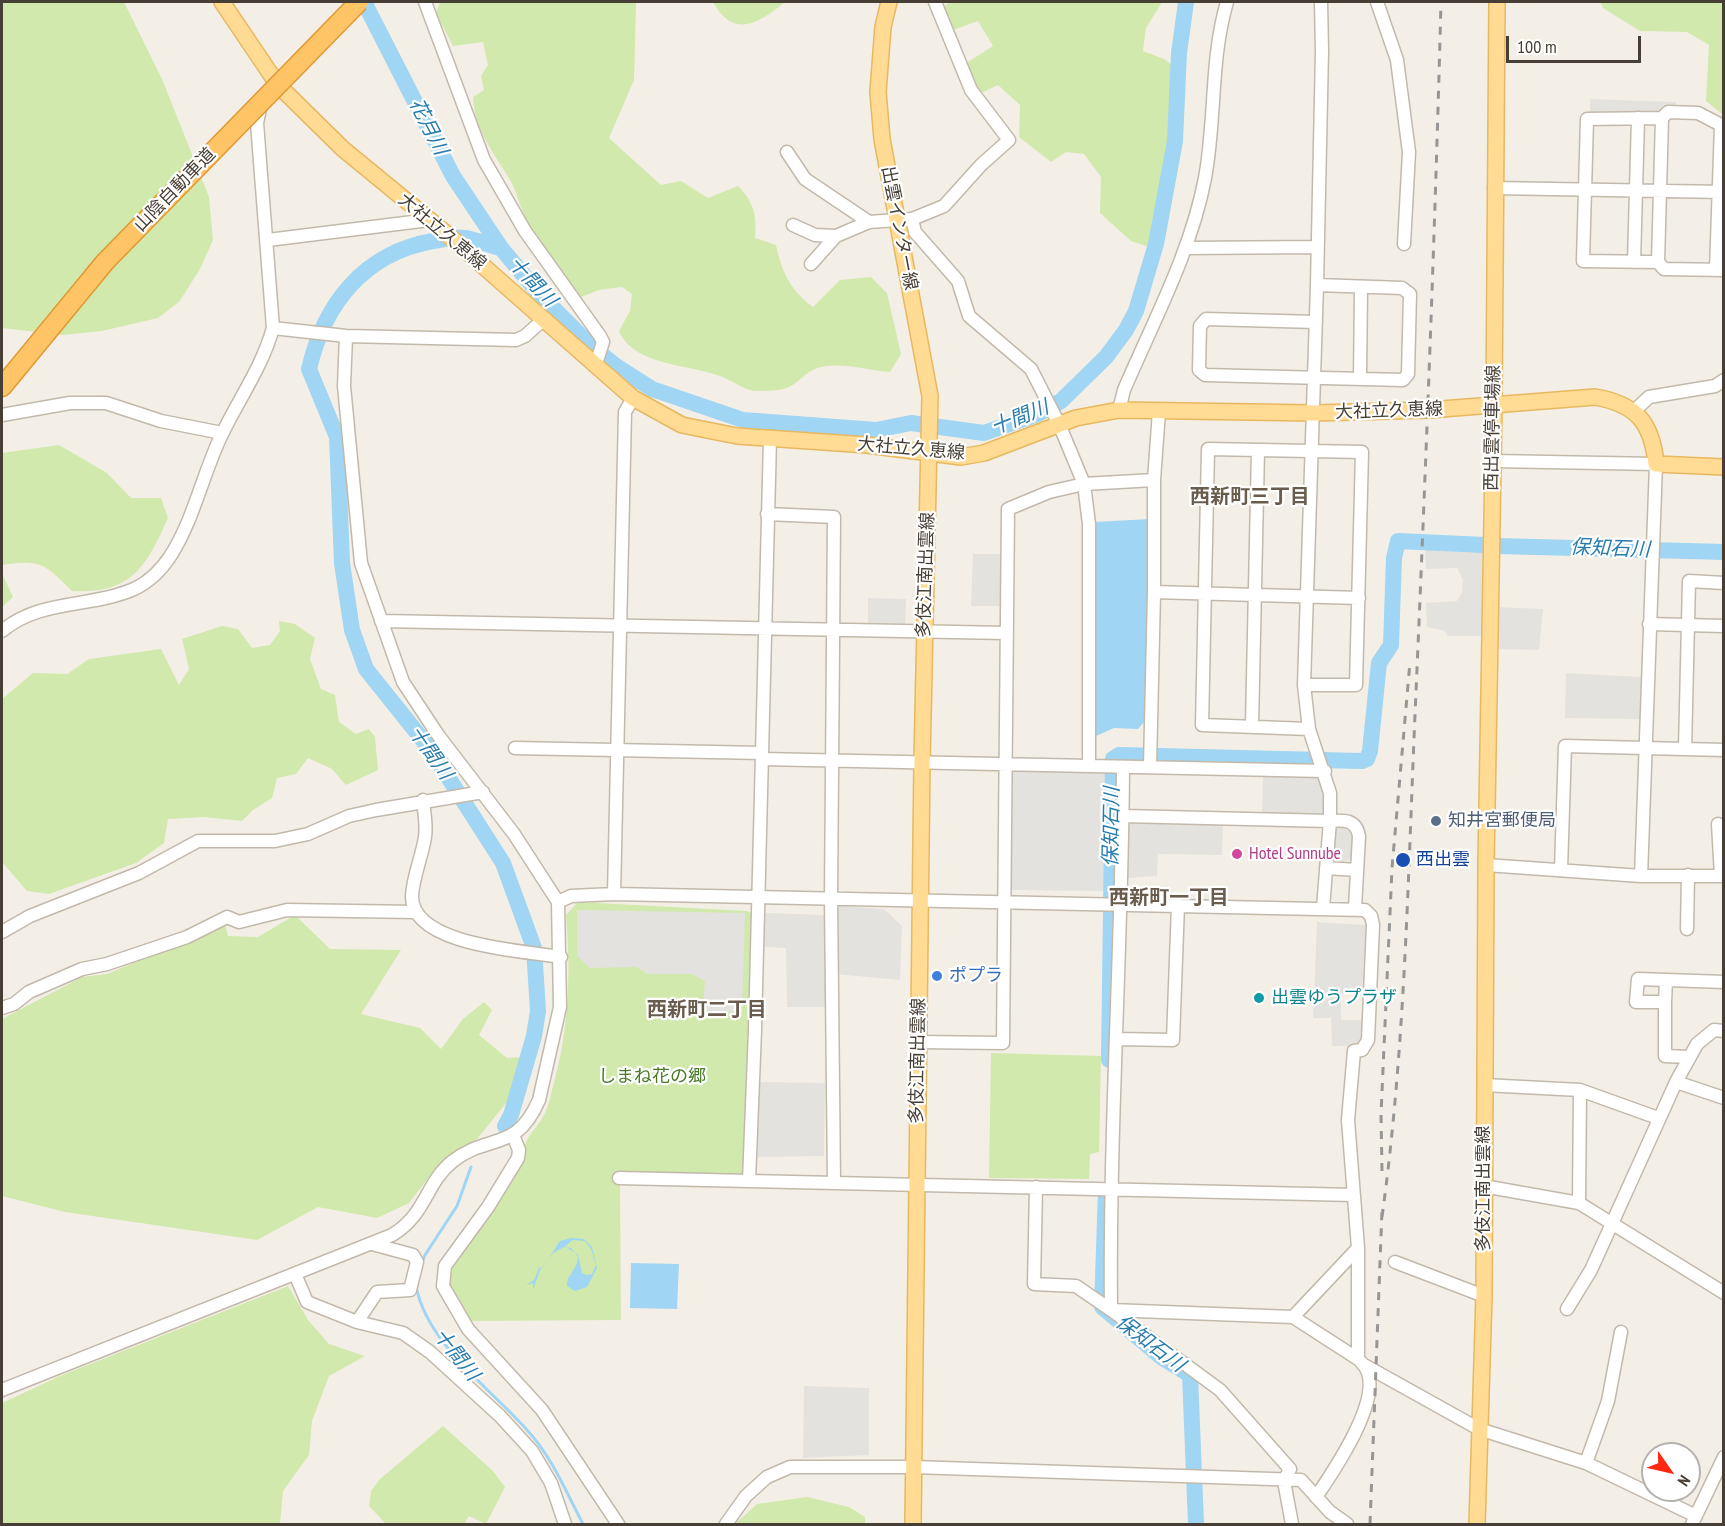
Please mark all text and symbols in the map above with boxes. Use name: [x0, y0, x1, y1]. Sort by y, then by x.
scale bar: [1509, 24, 1644, 62]
text: 100 m: [1517, 35, 1557, 58]
water label: 花月川: [404, 95, 452, 159]
street label: 山陰自動車道: [130, 144, 220, 236]
street label: 出雲インター線: [876, 164, 922, 292]
street label: 大社立久恵線: [394, 189, 490, 275]
water label: 十間川: [503, 252, 561, 312]
street label: 西出雲停車場線: [1481, 365, 1505, 491]
water label: 十間川: [988, 396, 1052, 440]
street label: 大社立久恵線: [1335, 398, 1443, 424]
street label: 大社立久恵線: [856, 434, 966, 464]
district label: 西新町三丁目: [1190, 485, 1310, 509]
street label: 多伎江南出雲線: [913, 512, 939, 638]
water label: 保知石川: [1570, 536, 1650, 562]
water label: 十間川: [403, 722, 457, 784]
water label: 保知石川: [1099, 787, 1125, 867]
place label: 知井宮郵便局: [1448, 810, 1556, 832]
marker: 知井宮郵便局: [1429, 814, 1443, 828]
place label: Hotel Sunnube: [1249, 843, 1341, 865]
marker: Hotel Sunnube: [1230, 847, 1244, 861]
place label: 西出雲: [1416, 849, 1470, 871]
marker: 西出雲: [1394, 851, 1412, 869]
district label: 西新町一丁目: [1109, 886, 1229, 910]
place label: ポプラ: [949, 965, 1003, 987]
marker: ポプラ: [930, 969, 944, 983]
place label: 出雲ゆうプラザ: [1271, 987, 1397, 1009]
marker: 出雲ゆうプラザ: [1252, 991, 1266, 1005]
district label: 西新町二丁目: [647, 998, 767, 1022]
street label: 多伎江南出雲線: [906, 998, 930, 1124]
park label: しまね花の郷: [598, 1066, 706, 1088]
street label: 多伎江南出雲線: [1473, 1126, 1495, 1252]
water label: 保知石川: [1111, 1310, 1189, 1378]
water label: 十間川: [428, 1324, 484, 1386]
north arrow: [1641, 1442, 1701, 1502]
text: N: [1674, 1472, 1695, 1490]

